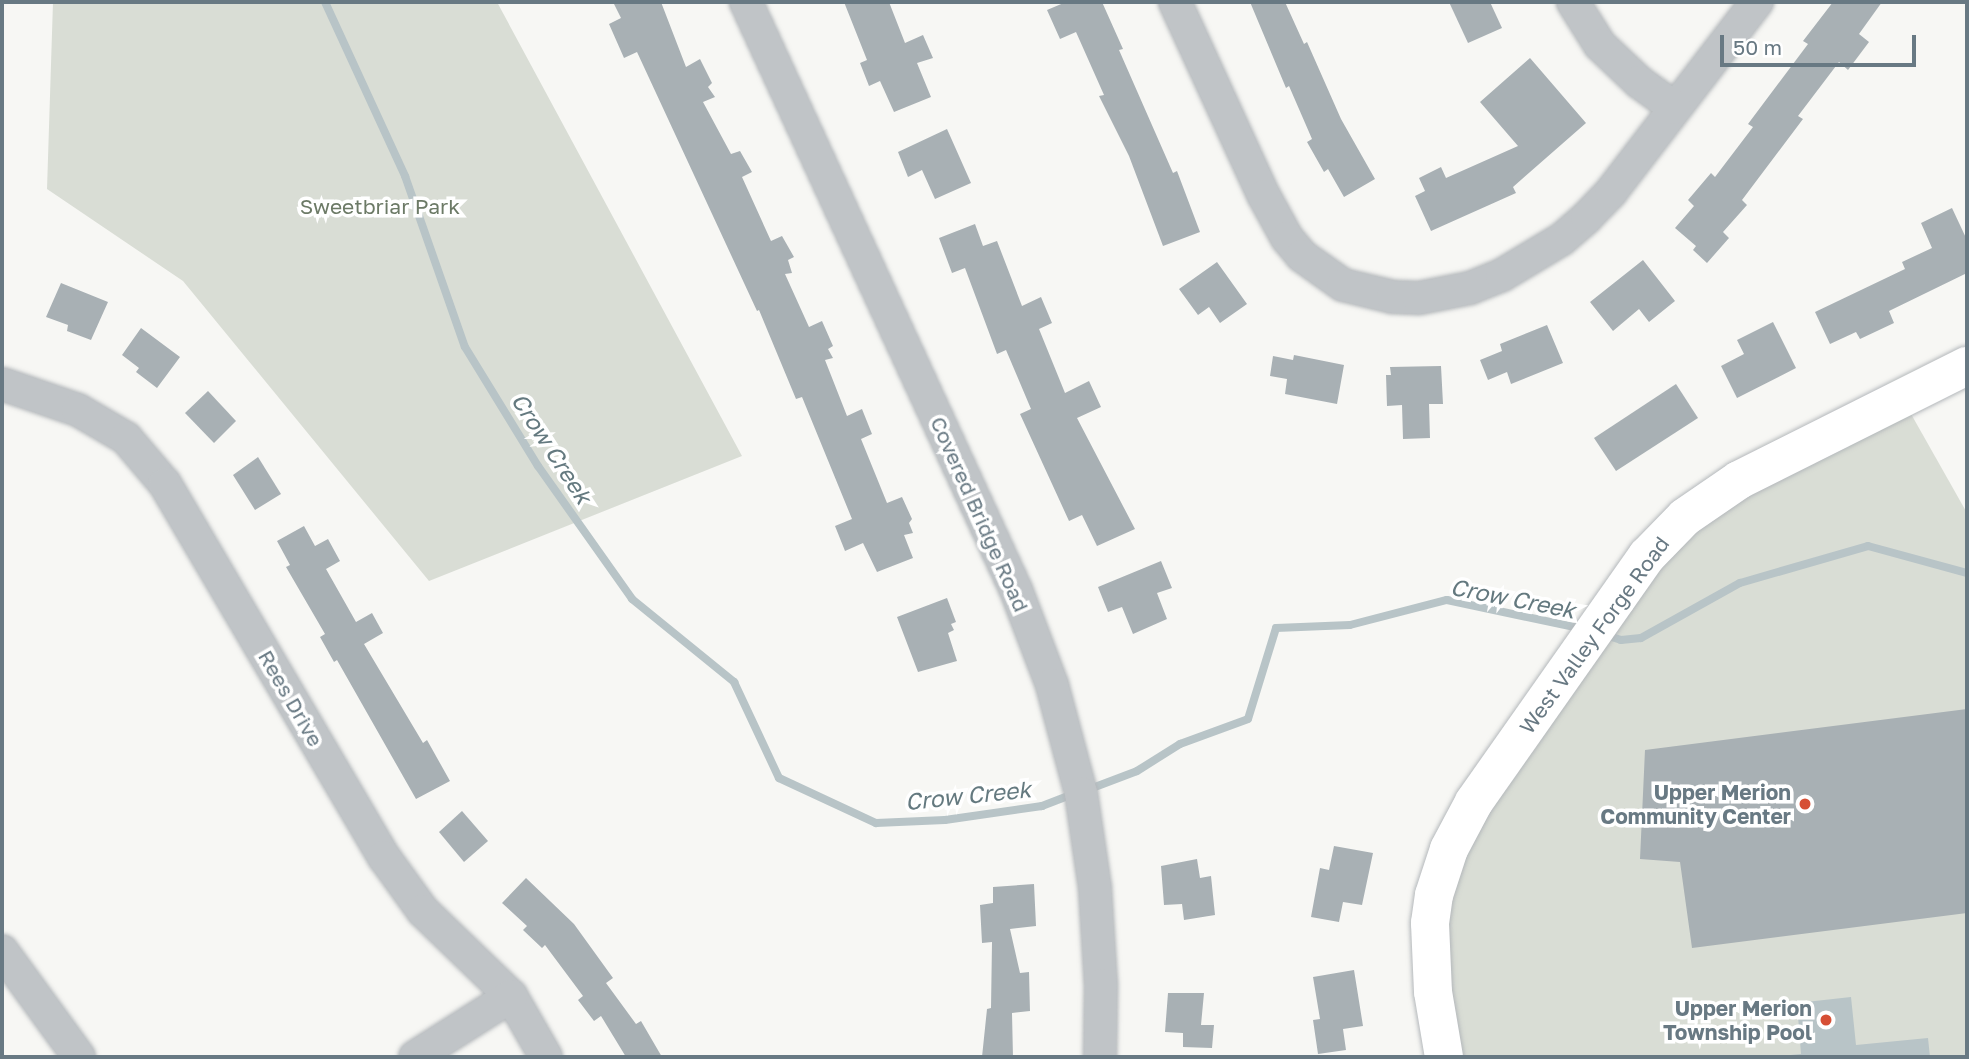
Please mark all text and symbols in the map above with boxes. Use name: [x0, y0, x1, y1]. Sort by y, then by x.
scale bar: [1724, 21, 1920, 65]
text: 50 m: [1733, 34, 1782, 60]
park label: Sweetbriar Park: [300, 193, 460, 219]
water label: Crow Creek: [506, 387, 598, 509]
street label: Covered Bridge Road: [926, 413, 1034, 615]
street label: West Valley Forge Road: [1514, 531, 1674, 739]
water label: Crow Creek: [1448, 572, 1578, 624]
street label: Rees Drive: [253, 645, 329, 751]
water label: Crow Creek: [904, 775, 1032, 815]
place label: Upper Merion Community Center: [1600, 779, 1791, 829]
marker: Upper Merion Community Center: [1797, 796, 1813, 812]
place label: Upper Merion Township Pool: [1663, 995, 1812, 1045]
marker: Upper Merion Township Pool: [1818, 1012, 1834, 1028]

